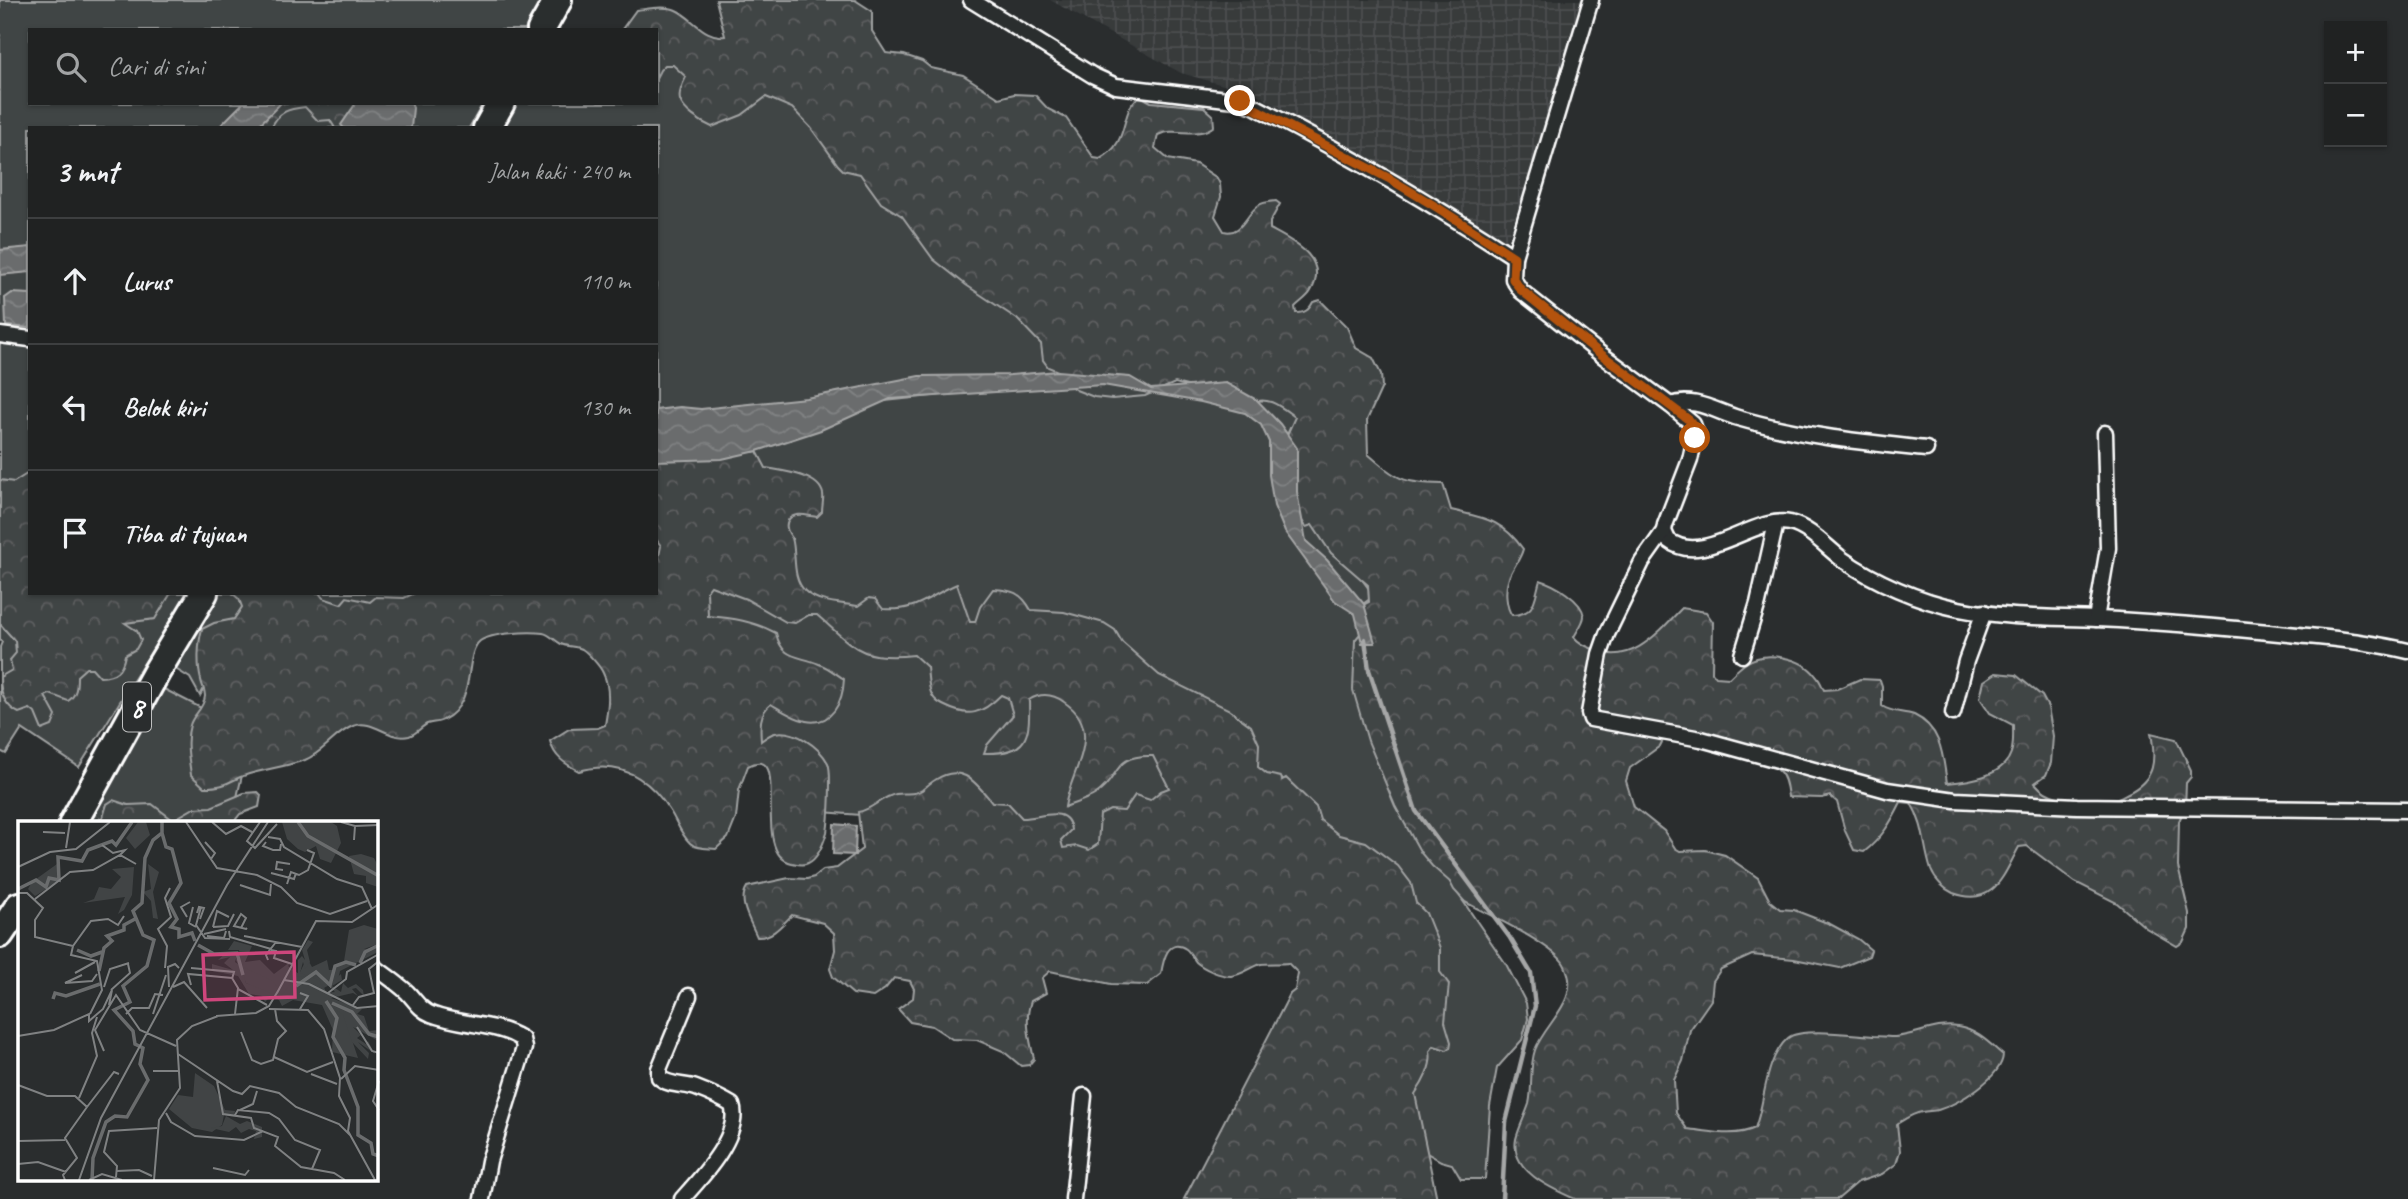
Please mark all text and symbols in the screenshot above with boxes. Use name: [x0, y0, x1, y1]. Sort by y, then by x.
map controls: [2324, 21, 2387, 147]
button: +: [2324, 21, 2387, 84]
search box: [28, 28, 658, 105]
icon: search: [52, 48, 90, 86]
text: Cari di sini: [108, 50, 204, 83]
button: −: [2324, 84, 2387, 147]
route end: [1224, 85, 1255, 116]
text: 3 mnt: [56, 153, 118, 191]
text: Jalan kaki · 240 m: [488, 157, 630, 186]
icon: ahead: [56, 262, 94, 300]
text: Lurus: [123, 265, 171, 298]
text: 110 m: [581, 267, 630, 296]
icon: left: [56, 388, 94, 426]
text: Belok kiri: [123, 391, 205, 424]
text: 130 m: [581, 393, 630, 422]
route start: [1679, 422, 1710, 453]
icon: arrive: [56, 514, 94, 552]
text: Tiba di tujuan: [123, 517, 247, 550]
road number: 8: [123, 682, 151, 732]
inset map: [18, 821, 378, 1182]

